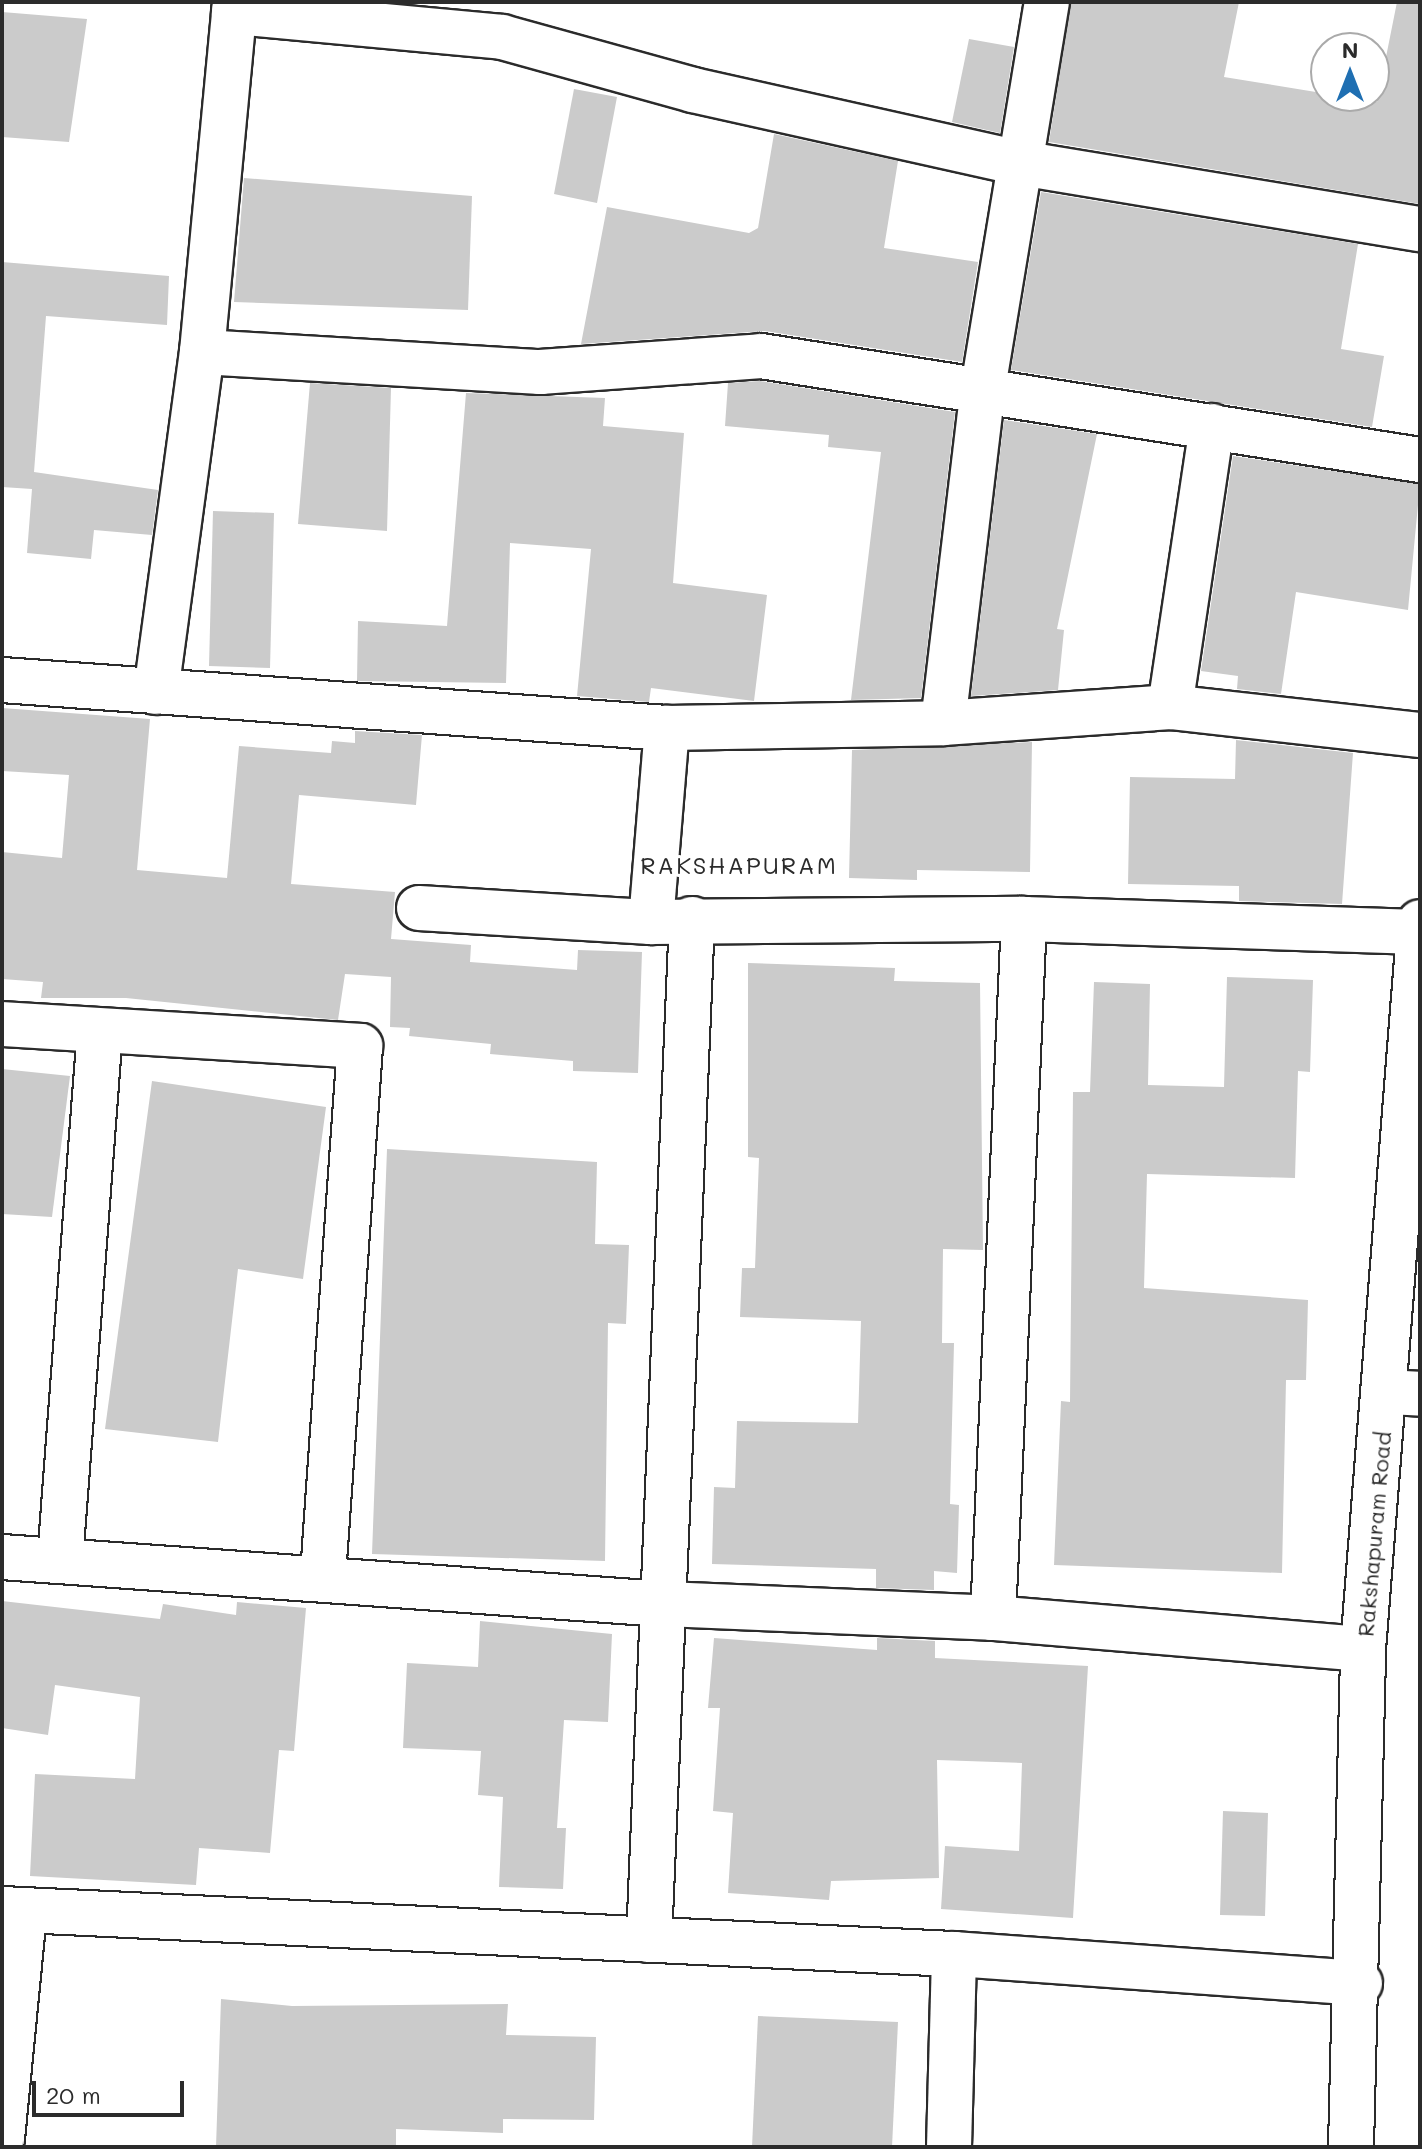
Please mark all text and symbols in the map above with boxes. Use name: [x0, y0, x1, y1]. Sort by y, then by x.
north arrow: [1310, 32, 1390, 112]
text: N: [1342, 35, 1358, 64]
district label: RAKSHAPURAM: [640, 851, 838, 879]
street label: Rakshapuram Road: [1352, 1430, 1396, 1638]
scale bar: [36, 2065, 188, 2115]
text: 20 m: [46, 2079, 101, 2110]

